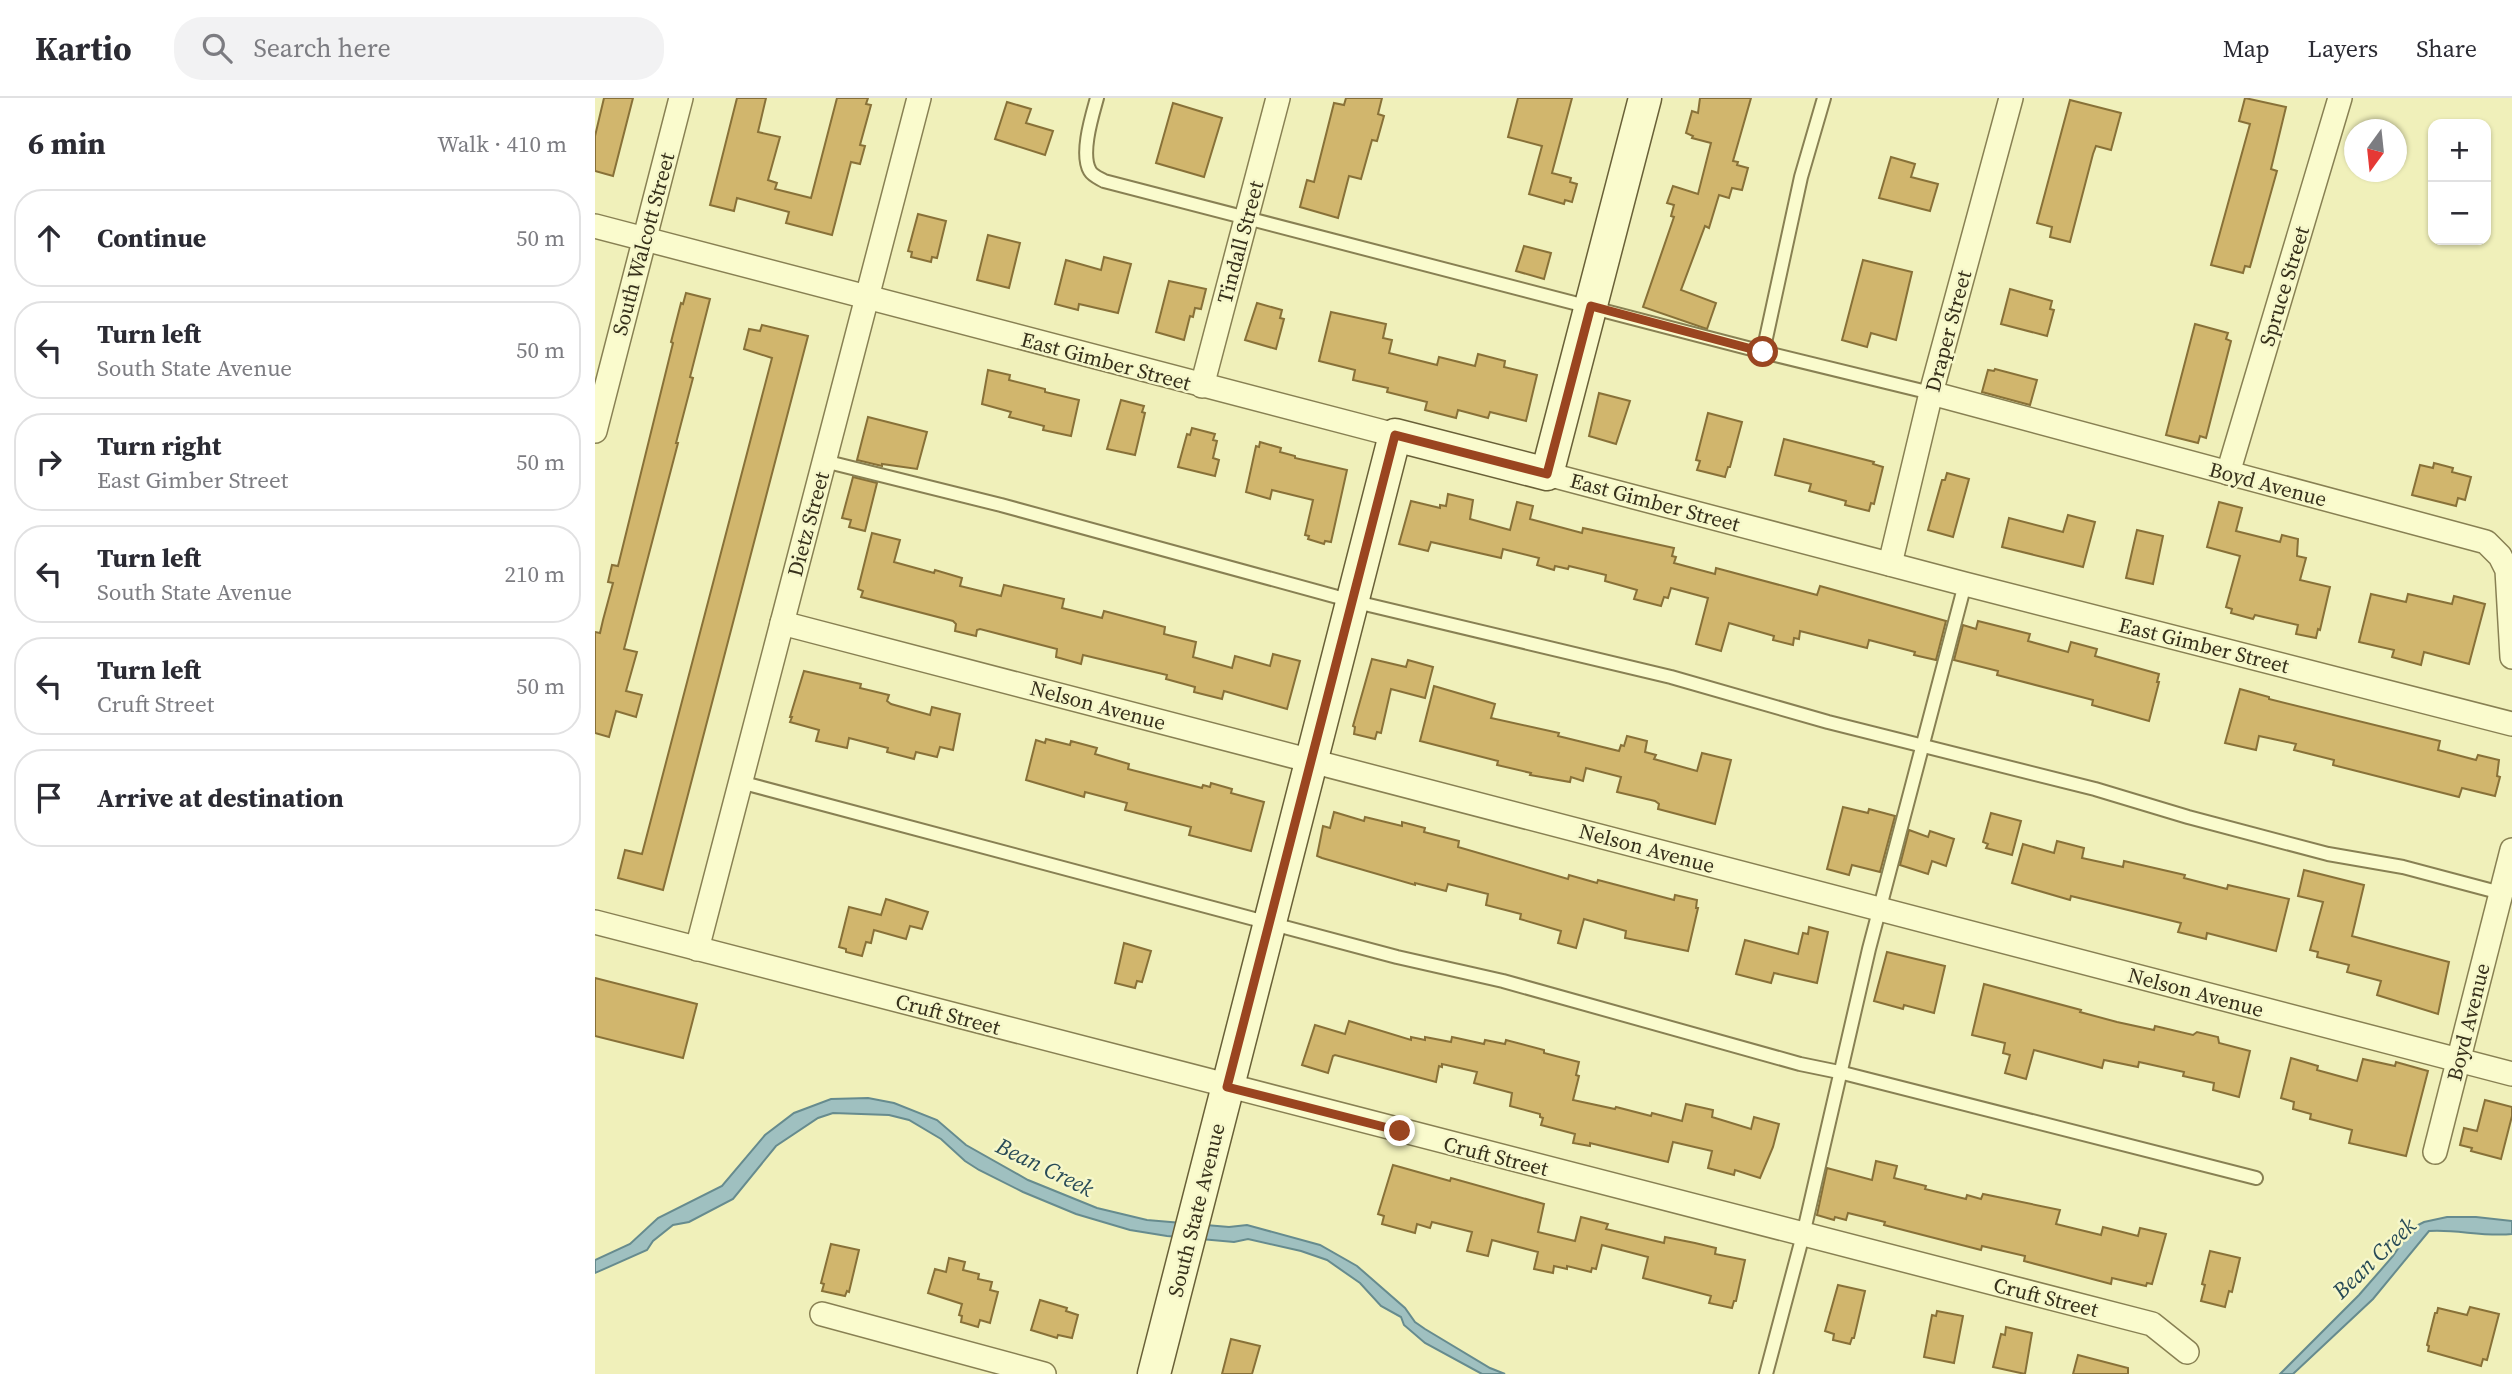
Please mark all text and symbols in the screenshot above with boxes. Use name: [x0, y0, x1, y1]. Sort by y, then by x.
search box: [174, 17, 664, 80]
text: Kartio: [35, 26, 132, 71]
icon: search: [198, 29, 236, 67]
text: Search here: [254, 30, 391, 66]
text: Map: [2223, 32, 2270, 65]
text: Layers: [2308, 32, 2378, 65]
text: Share: [2416, 32, 2477, 65]
north arrow: [2344, 119, 2407, 182]
map controls: [2428, 119, 2491, 245]
button: +: [2428, 119, 2491, 182]
text: 6 min: [28, 123, 106, 164]
text: Walk · 410 m: [437, 128, 567, 160]
street label: South Walcott Street: [605, 149, 681, 339]
street label: Tindall Street: [1210, 177, 1270, 306]
button: −: [2428, 182, 2491, 245]
icon: ahead: [30, 219, 68, 257]
text: Continue: [97, 220, 206, 256]
text: 50 m: [516, 222, 565, 254]
street label: Spruce Street: [2252, 222, 2316, 349]
street label: Draper Street: [1918, 267, 1978, 395]
text: Turn left: [97, 316, 201, 352]
street label: East Gimber Street: [1018, 324, 1194, 398]
icon: left: [30, 331, 68, 369]
text: 50 m: [516, 334, 565, 366]
route start: [1747, 336, 1778, 367]
text: South State Avenue: [97, 352, 292, 384]
text: Turn right: [97, 428, 221, 464]
icon: right: [30, 443, 68, 481]
text: 50 m: [516, 446, 565, 478]
street label: Boyd Avenue: [2206, 454, 2330, 514]
text: East Gimber Street: [97, 464, 288, 496]
street label: East Gimber Street: [1567, 465, 1743, 539]
street label: Dietz Street: [780, 468, 836, 580]
text: Turn left: [97, 540, 201, 576]
icon: left: [30, 555, 68, 593]
text: 210 m: [504, 558, 565, 590]
text: South State Avenue: [97, 576, 292, 608]
street label: East Gimber Street: [2116, 610, 2292, 680]
text: Turn left: [97, 652, 201, 688]
icon: left: [30, 667, 68, 705]
text: 50 m: [516, 670, 565, 702]
street label: Nelson Avenue: [1027, 673, 1169, 737]
text: Cruft Street: [97, 688, 214, 720]
icon: arrive: [30, 779, 68, 817]
text: Arrive at destination: [97, 780, 344, 816]
street label: Nelson Avenue: [1576, 816, 1718, 880]
street label: Nelson Avenue: [2125, 960, 2267, 1024]
street label: Boyd Avenue: [2439, 960, 2497, 1084]
street label: Cruft Street: [893, 986, 1004, 1042]
route end: [1384, 1115, 1415, 1146]
street label: South State Avenue: [1160, 1120, 1232, 1300]
water label: Bean Creek: [990, 1129, 1099, 1204]
street label: Cruft Street: [1441, 1129, 1552, 1183]
water label: Bean Creek: [2324, 1210, 2423, 1307]
street label: Cruft Street: [1991, 1270, 2102, 1324]

